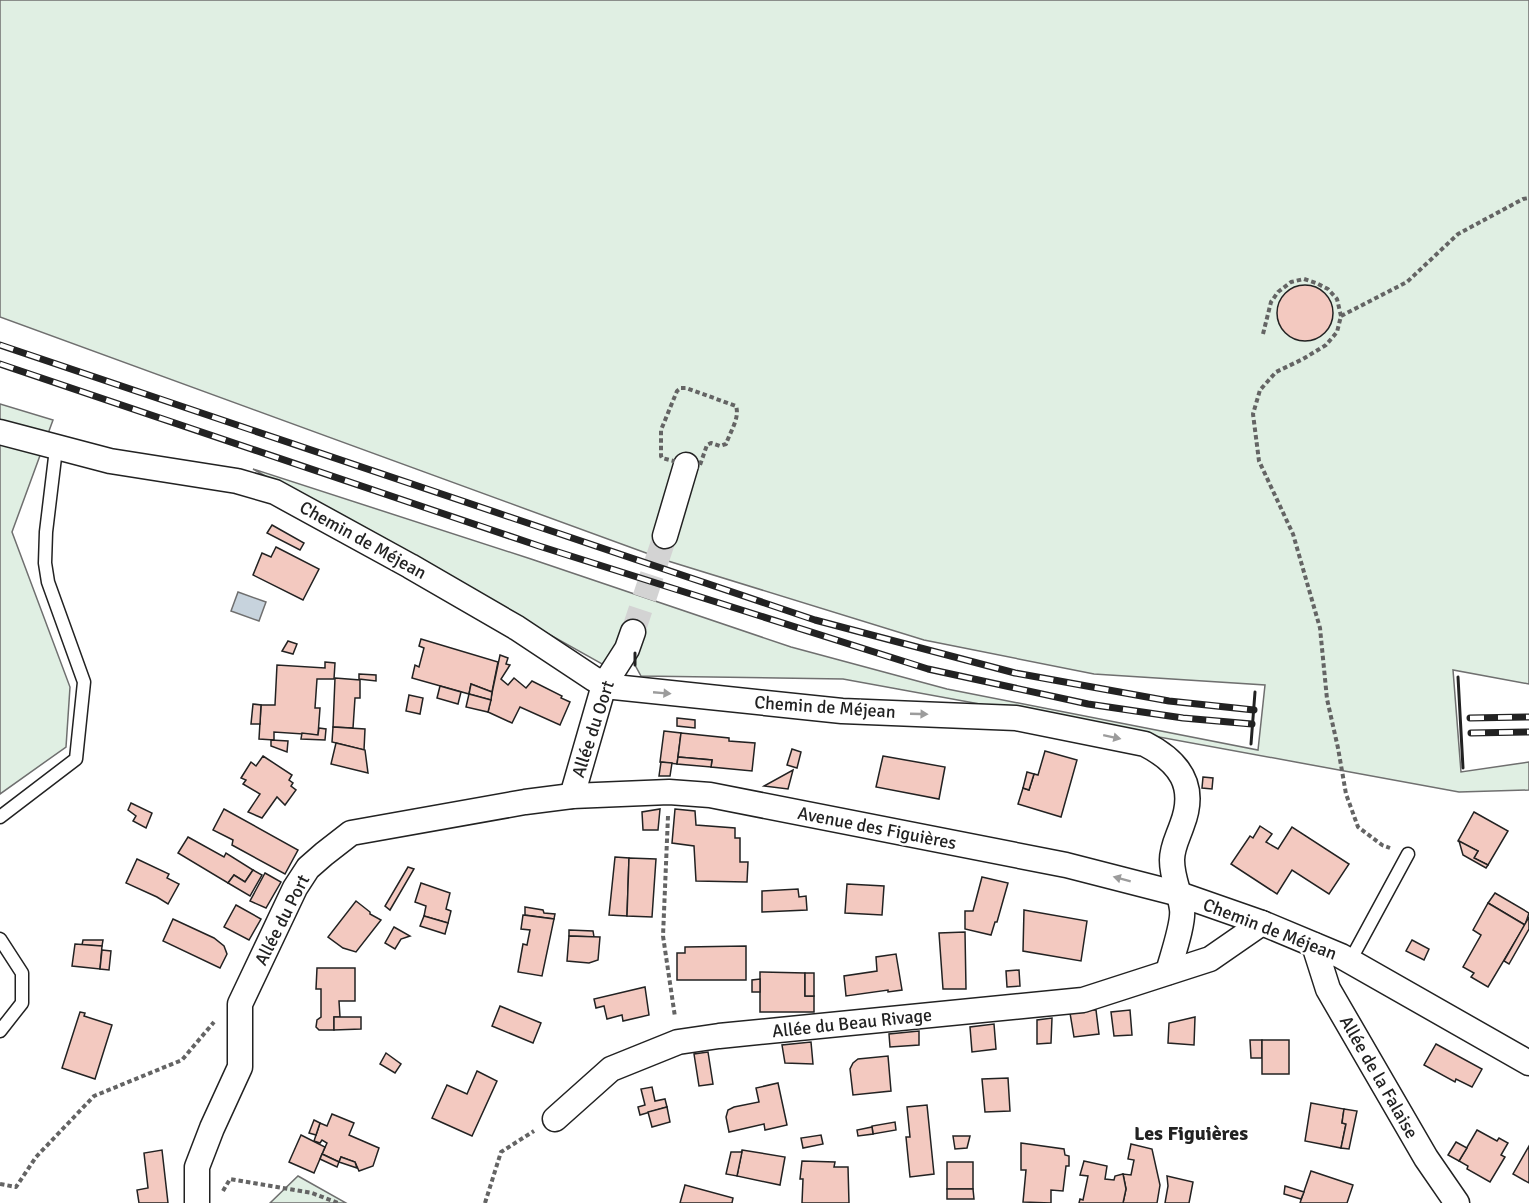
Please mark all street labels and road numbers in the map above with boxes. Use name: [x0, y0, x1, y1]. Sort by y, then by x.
street label: Chemin de Méjean: [296, 496, 430, 584]
street label: Allée du Oort: [567, 678, 619, 780]
street label: Chemin de Méjean: [754, 691, 896, 723]
street label: Avenue des Figuières: [796, 802, 958, 854]
street label: Allée du Port: [250, 871, 314, 969]
street label: Chemin de Méjean: [1200, 893, 1340, 965]
street label: Allée du Beau Rivage: [771, 1004, 933, 1042]
street label: Allée de la Falaise: [1335, 1012, 1423, 1142]

